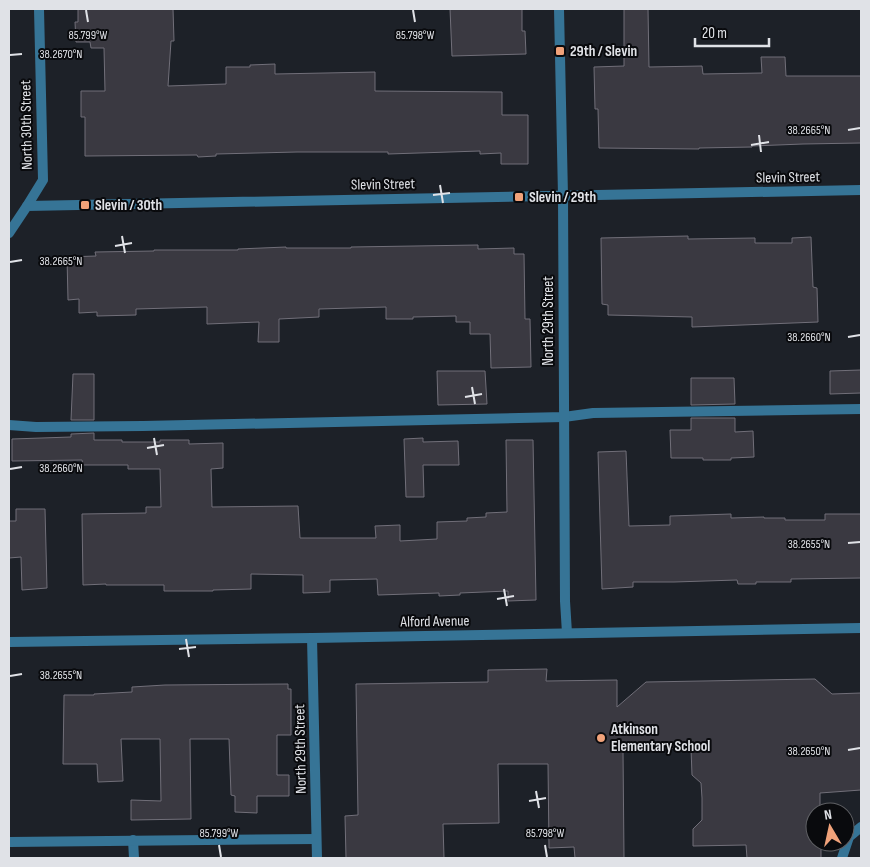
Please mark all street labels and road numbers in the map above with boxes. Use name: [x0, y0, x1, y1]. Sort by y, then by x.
street label: North 30th Street: [16, 80, 37, 170]
street label: Slevin Street: [756, 167, 821, 188]
street label: Slevin Street: [351, 174, 416, 195]
street label: North 29th Street: [539, 276, 558, 366]
street label: Alford Avenue: [399, 611, 470, 632]
street label: North 29th Street: [290, 704, 311, 794]

